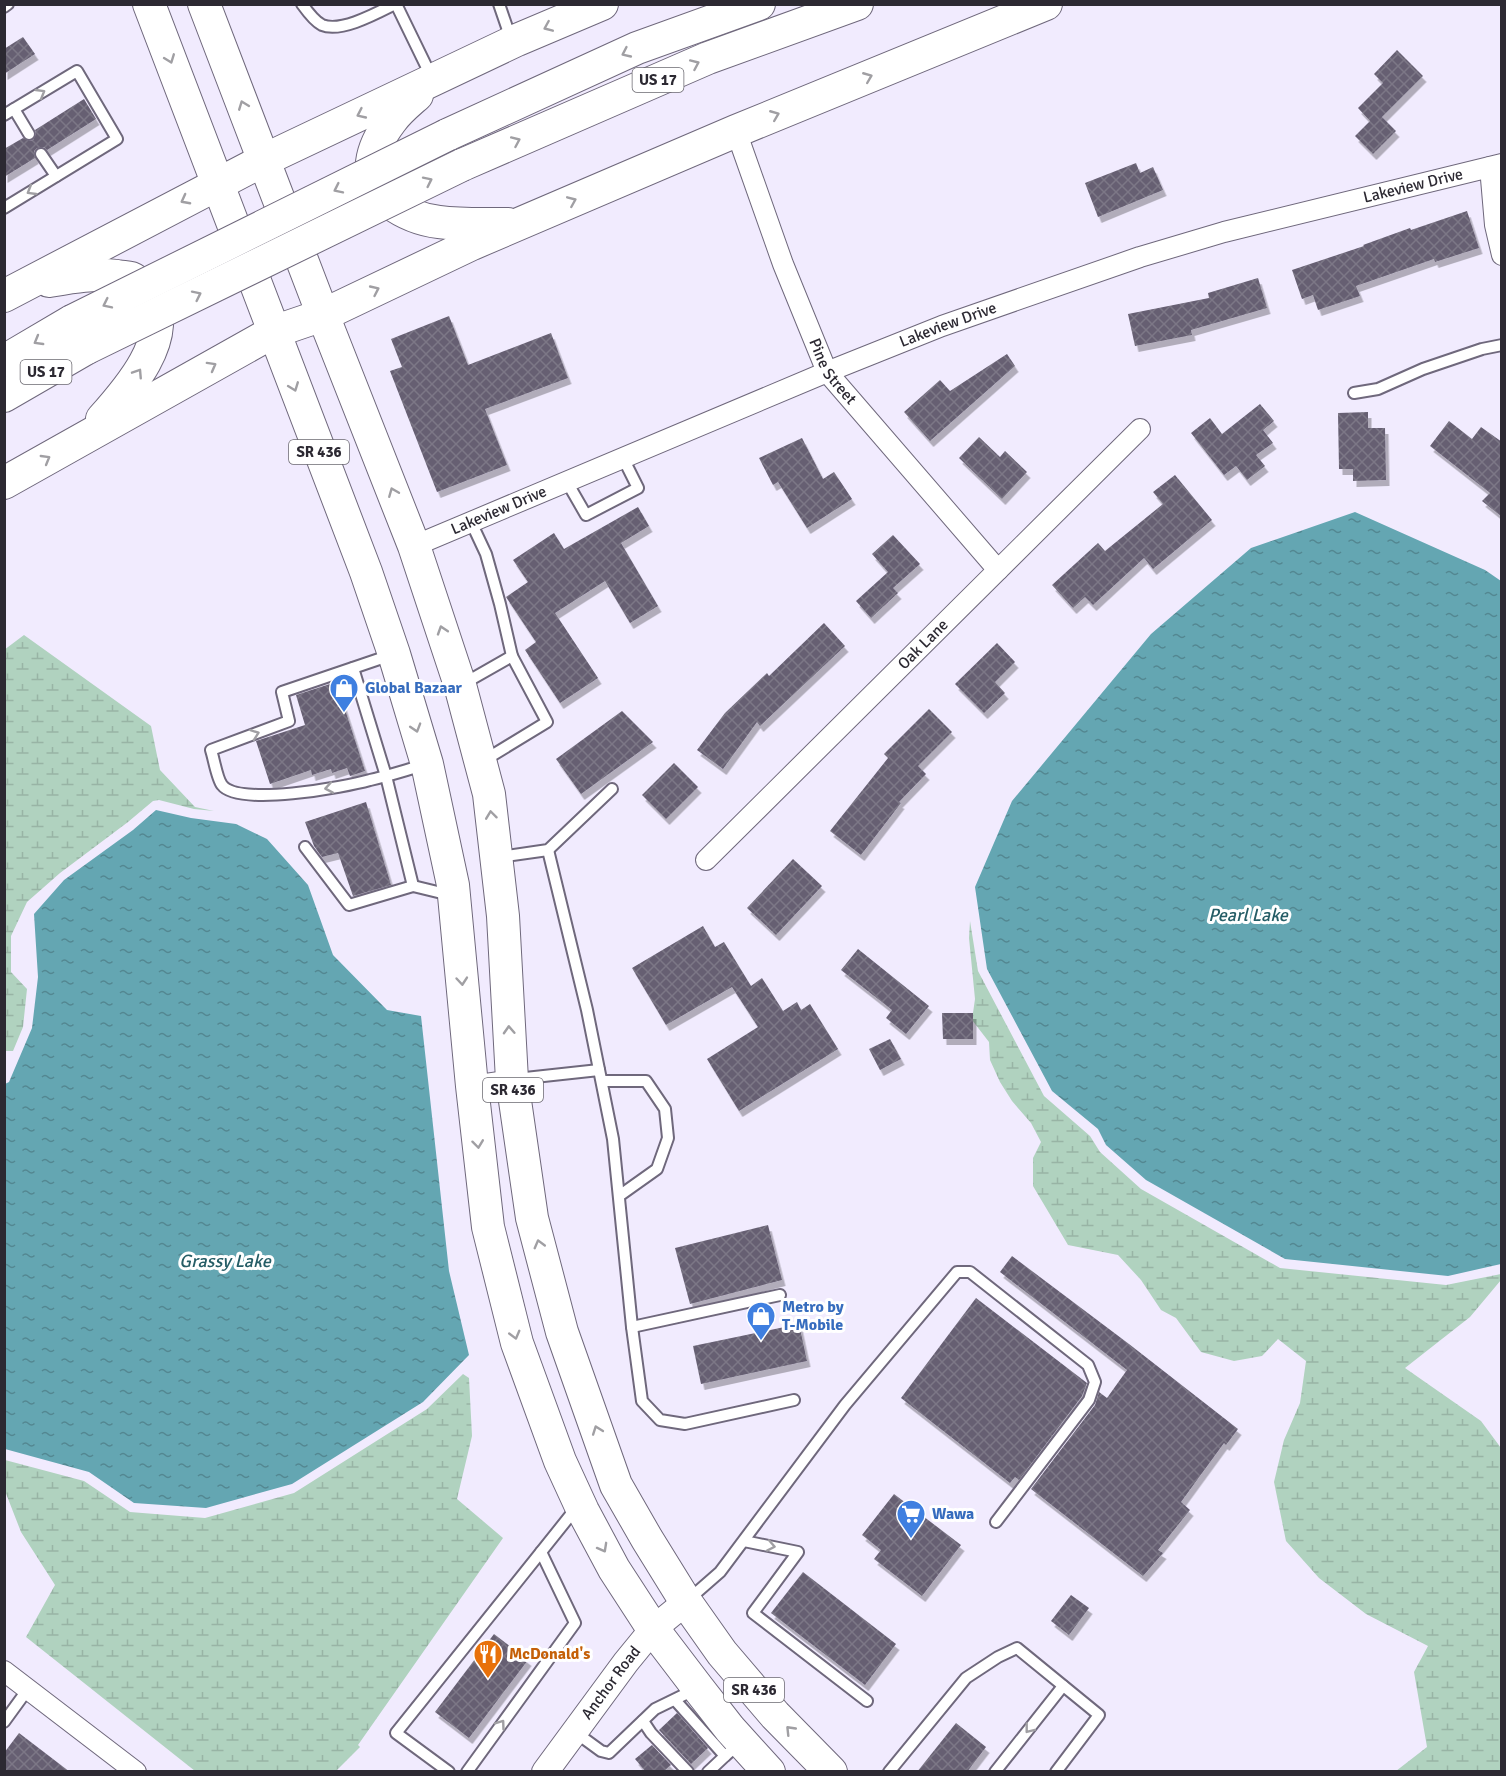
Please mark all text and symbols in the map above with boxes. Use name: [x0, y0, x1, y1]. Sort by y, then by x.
one-way arrow: [544, 20, 555, 32]
one-way arrow: [621, 46, 632, 58]
one-way arrow: [163, 53, 175, 64]
one-way arrow: [688, 59, 699, 71]
road number: US 17: [632, 68, 684, 92]
one-way arrow: [862, 72, 873, 84]
one-way arrow: [35, 89, 45, 101]
one-way arrow: [238, 100, 250, 111]
one-way arrow: [356, 106, 367, 118]
one-way arrow: [769, 110, 780, 122]
one-way arrow: [509, 137, 520, 149]
street label: Lakeview Drive: [1361, 164, 1465, 208]
one-way arrow: [422, 177, 433, 189]
one-way arrow: [333, 182, 344, 194]
one-way arrow: [27, 184, 37, 196]
one-way arrow: [180, 193, 191, 205]
one-way arrow: [566, 196, 577, 208]
one-way arrow: [369, 286, 380, 298]
one-way arrow: [190, 290, 201, 302]
one-way arrow: [102, 297, 113, 308]
street label: Lakeview Drive: [896, 298, 999, 352]
one-way arrow: [34, 334, 44, 346]
street label: Pine Street: [804, 335, 861, 409]
road number: US 17: [20, 360, 72, 384]
one-way arrow: [206, 362, 216, 373]
one-way arrow: [130, 369, 141, 380]
one-way arrow: [287, 381, 300, 391]
road number: SR 436: [289, 440, 349, 464]
one-way arrow: [40, 455, 50, 466]
street label: Lakeview Drive: [448, 481, 550, 539]
one-way arrow: [387, 487, 400, 497]
street label: Oak Lane: [894, 615, 953, 674]
one-way arrow: [437, 625, 449, 636]
shop icon: Global Bazaar: [328, 672, 360, 714]
place label: Global Bazaar: [365, 678, 463, 698]
one-way arrow: [409, 722, 421, 733]
one-way arrow: [249, 728, 260, 741]
one-way arrow: [325, 781, 335, 794]
one-way arrow: [485, 810, 498, 820]
water label: Pearl Lake: [1208, 904, 1289, 926]
one-way arrow: [455, 977, 468, 986]
one-way arrow: [503, 1026, 516, 1035]
road number: SR 436: [483, 1078, 543, 1102]
one-way arrow: [472, 1139, 484, 1148]
one-way arrow: [533, 1239, 546, 1249]
water label: Grassy Lake: [179, 1250, 272, 1272]
place label: Metro by T-Mobile: [782, 1297, 844, 1335]
shop icon: Metro by T-Mobile: [745, 1300, 777, 1342]
one-way arrow: [508, 1330, 521, 1340]
one-way arrow: [591, 1425, 604, 1436]
supermarket icon: Wawa: [895, 1498, 927, 1540]
place label: Wawa: [932, 1504, 974, 1524]
one-way arrow: [766, 1539, 776, 1552]
one-way arrow: [596, 1541, 607, 1552]
restaurant icon: McDonald's: [472, 1638, 504, 1680]
street label: Anchor Road: [577, 1642, 645, 1724]
place label: McDonald's: [509, 1644, 590, 1664]
road number: SR 436: [724, 1678, 784, 1702]
one-way arrow: [494, 1720, 505, 1731]
one-way arrow: [1025, 1722, 1036, 1733]
one-way arrow: [786, 1727, 797, 1738]

